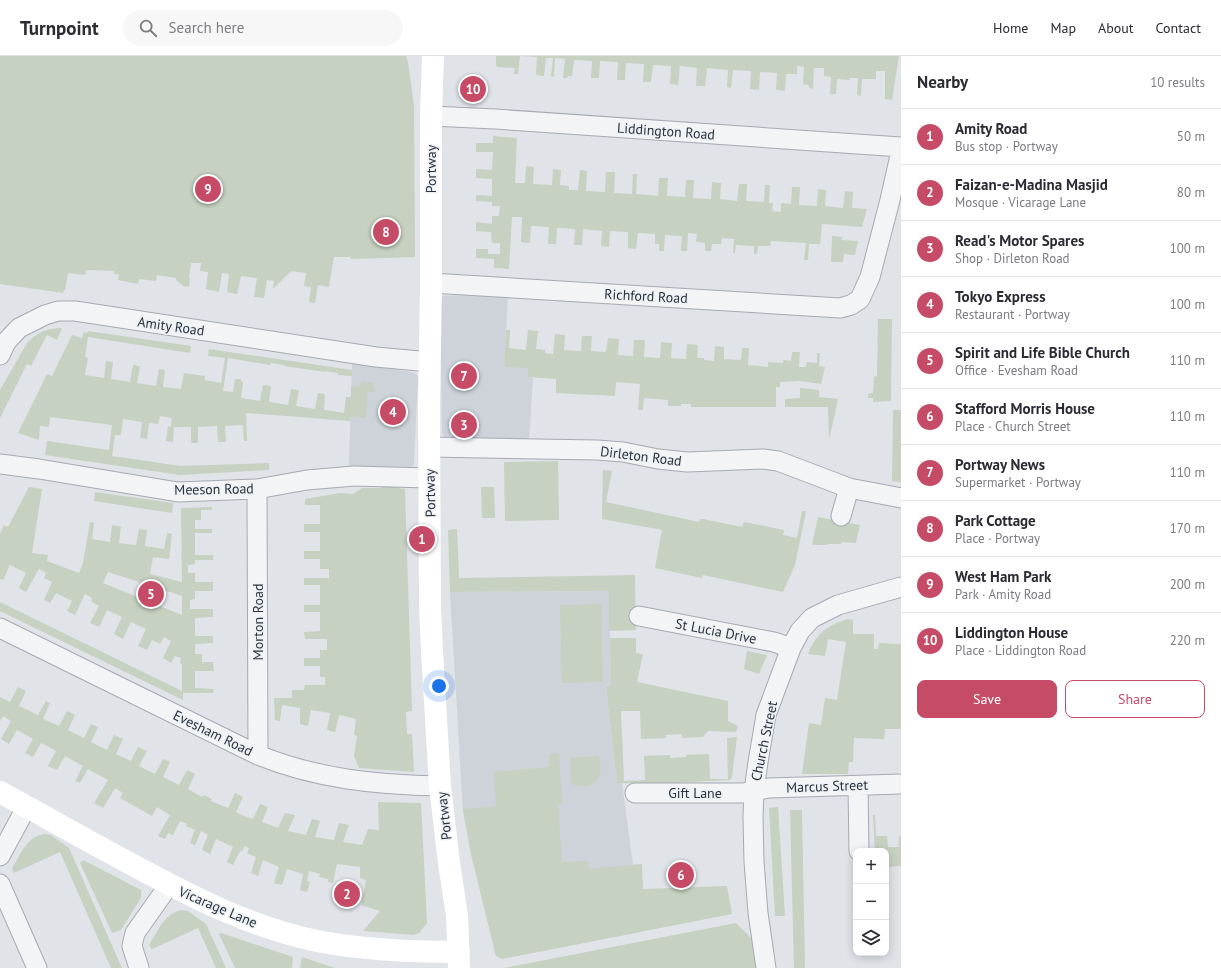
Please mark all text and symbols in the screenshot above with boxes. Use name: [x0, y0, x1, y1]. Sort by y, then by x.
search box: [123, 10, 403, 46]
text: Turnpoint: [20, 16, 99, 40]
icon: search: [137, 17, 159, 39]
text: Search here: [169, 18, 244, 37]
text: Home: [993, 19, 1028, 37]
text: Map: [1050, 19, 1076, 37]
text: About: [1098, 19, 1134, 37]
text: Contact: [1156, 19, 1201, 37]
text: Nearby: [917, 71, 968, 93]
pin: 10: [460, 74, 486, 104]
text: 10 results: [1150, 74, 1205, 91]
street label: Liddington Road: [616, 119, 716, 143]
text: Amity Road: [955, 119, 1027, 138]
text: 1: [926, 128, 934, 145]
text: 50 m: [1177, 128, 1205, 145]
text: Bus stop · Portway: [955, 138, 1058, 155]
street label: Portway: [422, 144, 440, 193]
pin: 9: [195, 174, 221, 204]
text: Faizan-e-Madina Masjid: [955, 175, 1108, 194]
text: 2: [926, 184, 934, 201]
text: 80 m: [1177, 184, 1205, 201]
text: Mosque · Vicarage Lane: [955, 194, 1086, 211]
pin: 8: [373, 217, 399, 247]
text: Read's Motor Spares: [955, 231, 1084, 250]
text: 3: [926, 240, 934, 257]
text: 100 m: [1170, 240, 1205, 257]
text: Shop · Dirleton Road: [955, 250, 1070, 267]
street label: Richford Road: [604, 285, 688, 307]
text: Tokyo Express: [955, 287, 1046, 306]
text: 4: [926, 296, 934, 313]
text: 100 m: [1170, 296, 1205, 313]
text: Restaurant · Portway: [955, 306, 1070, 323]
street label: Amity Road: [136, 312, 206, 340]
text: Spirit and Life Bible Church: [955, 343, 1130, 362]
text: 5: [926, 352, 934, 369]
text: 110 m: [1170, 352, 1205, 369]
pin: 7: [451, 361, 477, 391]
text: Office · Evesham Road: [955, 362, 1078, 379]
pin: 4: [380, 397, 406, 427]
text: Stafford Morris House: [955, 399, 1095, 418]
text: 6: [926, 408, 934, 425]
text: 110 m: [1170, 408, 1205, 425]
pin: 3: [451, 410, 477, 440]
text: Place · Church Street: [955, 418, 1071, 435]
street label: Dirleton Road: [599, 442, 683, 470]
text: Portway News: [955, 455, 1045, 474]
text: 7: [926, 464, 934, 481]
text: 110 m: [1170, 464, 1205, 481]
street label: Portway: [421, 468, 439, 517]
text: Supermarket · Portway: [955, 474, 1081, 491]
street label: Meeson Road: [174, 479, 254, 499]
text: Park Cottage: [955, 511, 1036, 530]
text: 8: [926, 520, 934, 537]
text: 170 m: [1170, 520, 1205, 537]
pin: 1: [409, 524, 435, 554]
text: Place · Portway: [955, 530, 1040, 547]
text: West Ham Park: [955, 567, 1051, 586]
text: 9: [926, 576, 934, 593]
text: 200 m: [1170, 576, 1205, 593]
pin: 5: [138, 579, 164, 609]
street label: Morton Road: [249, 584, 267, 660]
text: Park · Amity Road: [955, 586, 1051, 603]
street label: St Lucia Drive: [674, 614, 758, 648]
text: Liddington House: [955, 623, 1068, 642]
text: 10: [923, 632, 937, 649]
text: 220 m: [1170, 632, 1205, 649]
text: Place · Liddington Road: [955, 642, 1086, 659]
your location: [429, 676, 449, 696]
button: Save: [917, 680, 1057, 718]
button: Share: [1065, 680, 1205, 718]
street label: Church Street: [747, 699, 781, 783]
street label: Evesham Road: [170, 706, 256, 760]
street label: Marcus Street: [786, 776, 869, 796]
street label: Gift Lane: [668, 784, 722, 802]
street label: Portway: [432, 790, 455, 841]
map controls: [853, 848, 889, 956]
button: +: [853, 848, 889, 884]
pin: 6: [668, 860, 694, 890]
pin: 2: [334, 879, 360, 909]
street label: Vicarage Lane: [175, 882, 260, 932]
button: −: [853, 884, 889, 920]
button: layers: [853, 920, 889, 956]

